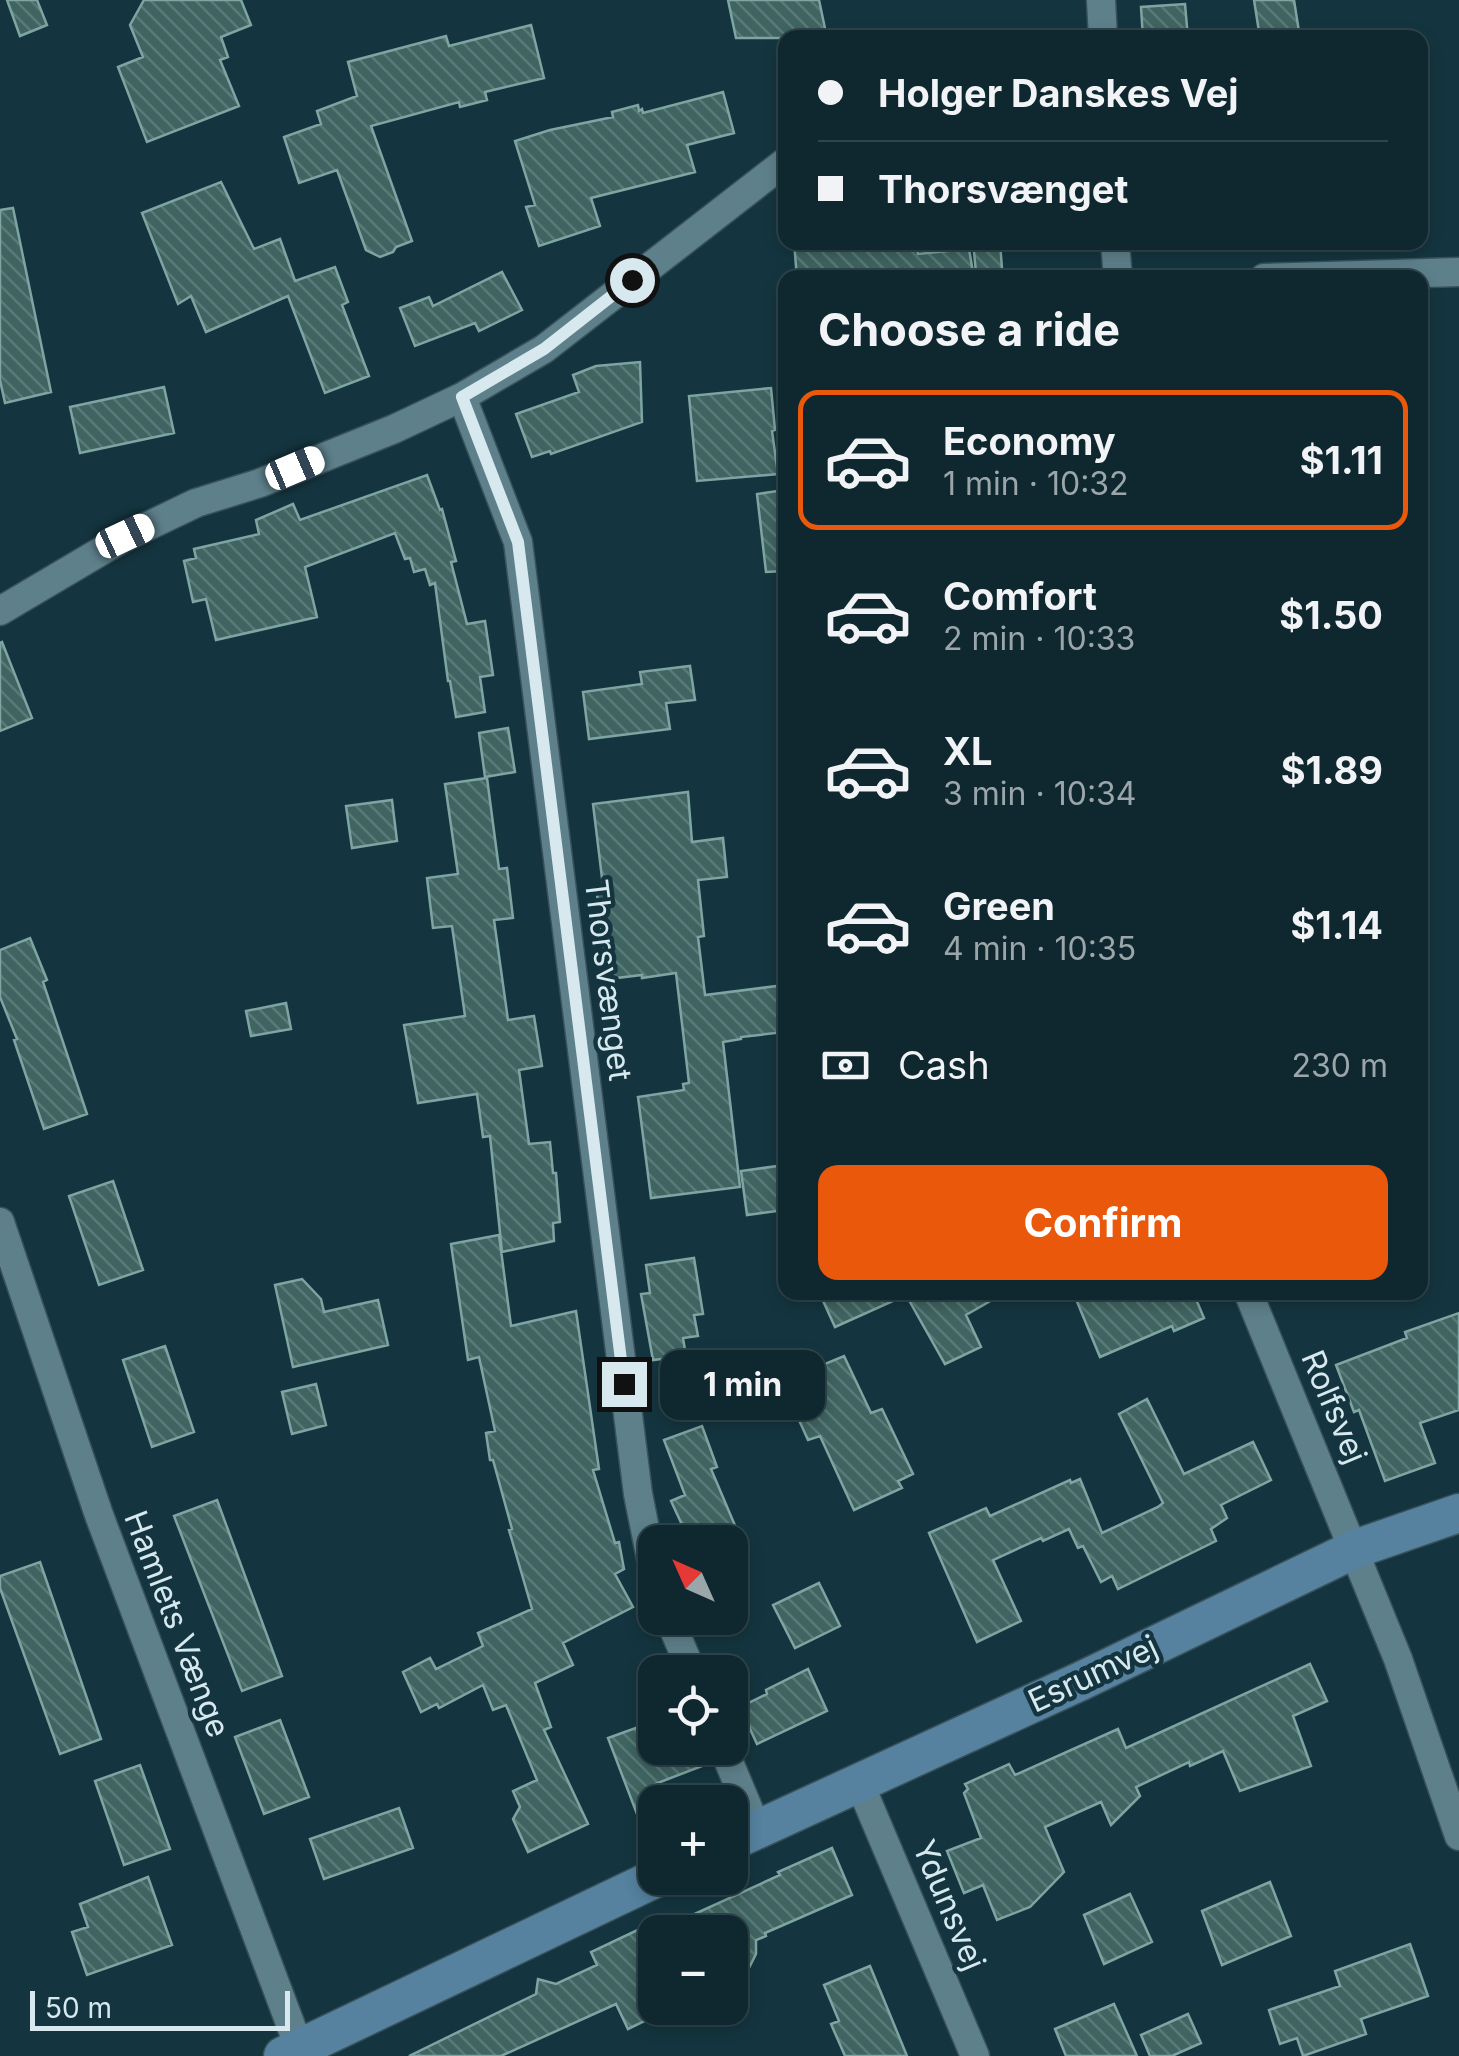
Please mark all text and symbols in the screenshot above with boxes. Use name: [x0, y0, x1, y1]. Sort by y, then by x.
text: Holger Danskes Vej: [878, 70, 1239, 116]
text: Thorsvænget: [878, 166, 1128, 212]
route start: [610, 258, 655, 303]
text: Choose a ride: [818, 302, 1120, 357]
icon: car: [823, 415, 913, 505]
text: Economy: [943, 418, 1116, 464]
text: $1.11: [1300, 437, 1383, 483]
car: [262, 442, 328, 494]
text: 1 min · 10:32: [943, 464, 1129, 503]
car: [91, 510, 159, 562]
icon: car: [823, 570, 913, 660]
text: Comfort: [943, 573, 1097, 619]
text: $1.50: [1279, 592, 1383, 638]
text: 2 min · 10:33: [943, 619, 1135, 658]
icon: car: [823, 725, 913, 815]
text: XL: [943, 728, 993, 774]
text: $1.89: [1281, 747, 1383, 793]
text: 3 min · 10:34: [943, 774, 1137, 813]
street label: Thorsvænget: [577, 877, 640, 1083]
icon: car: [823, 880, 913, 970]
text: Green: [943, 883, 1055, 929]
text: $1.14: [1290, 902, 1383, 948]
text: 4 min · 10:35: [943, 929, 1136, 968]
icon: cash: [818, 1038, 873, 1093]
text: Cash: [898, 1042, 990, 1088]
text: 230 m: [1292, 1046, 1388, 1085]
button: Confirm: [818, 1165, 1388, 1280]
street label: Rolfsvej: [1293, 1344, 1376, 1469]
callout: 1 min: [659, 1349, 824, 1419]
route end: [602, 1362, 647, 1407]
text: 1 min: [703, 1365, 782, 1404]
street label: Hamlets Vænge: [116, 1505, 239, 1742]
north arrow: [638, 1525, 748, 1635]
map controls: [638, 1525, 748, 2025]
street label: Esrumvej: [1022, 1627, 1164, 1720]
button: locate: [638, 1655, 748, 1765]
button: +: [638, 1785, 748, 1895]
street label: Ydunsvej: [905, 1834, 994, 1976]
button: −: [638, 1915, 748, 2025]
scale bar: [30, 1986, 290, 2030]
text: 50 m: [45, 1991, 112, 2025]

